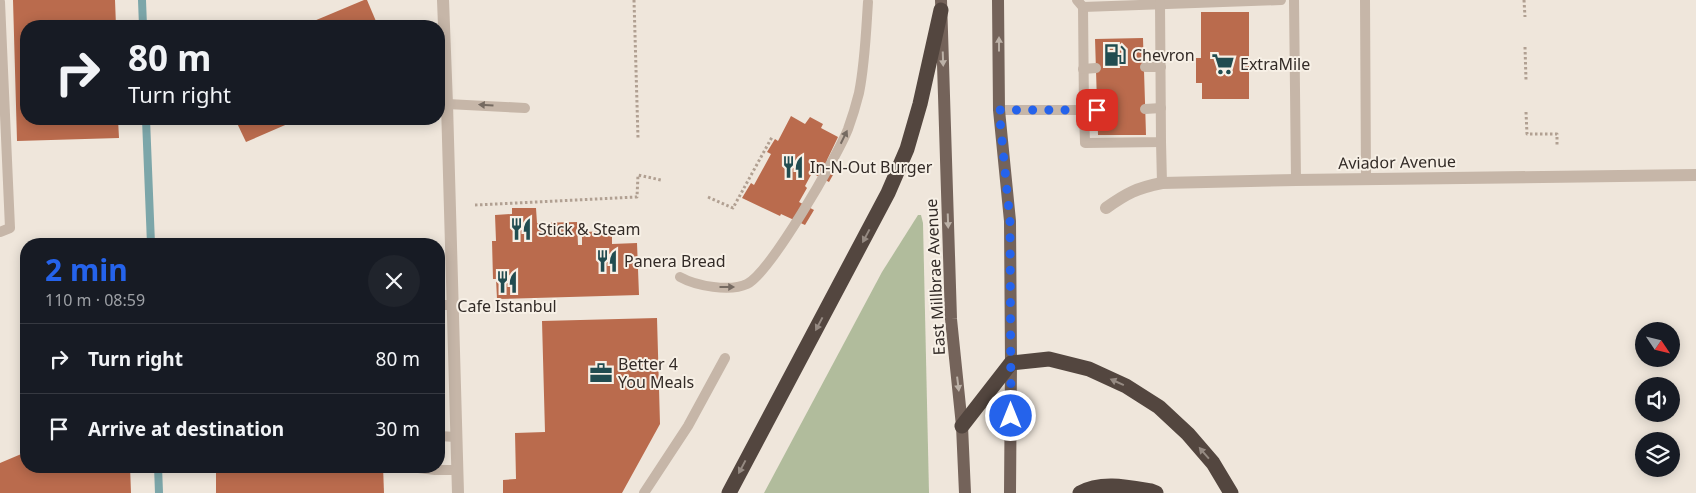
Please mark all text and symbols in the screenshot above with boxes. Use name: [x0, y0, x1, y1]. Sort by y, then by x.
text: 80 m: [128, 34, 211, 81]
one-way arrow: [995, 35, 1003, 51]
icon: right: [45, 40, 110, 105]
fuel station icon: Chevron: [1102, 42, 1128, 68]
place label: Chevron: [1132, 44, 1195, 66]
one-way arrow: [939, 51, 947, 67]
supermarket icon: ExtraMile: [1210, 51, 1236, 77]
place label: ExtraMile: [1240, 53, 1310, 75]
text: Turn right: [128, 79, 231, 109]
pin: [1076, 89, 1118, 131]
icon: arrive: [1083, 96, 1111, 124]
one-way arrow: [478, 101, 494, 109]
one-way arrow: [840, 130, 848, 144]
street label: Aviador Avenue: [1338, 150, 1456, 174]
restaurant icon: In-N-Out Burger: [780, 154, 806, 180]
place label: In-N-Out Burger: [810, 156, 933, 178]
street label: East Millbrae Avenue: [920, 198, 950, 356]
one-way arrow: [945, 214, 953, 230]
restaurant icon: Stick & Steam: [508, 216, 534, 242]
place label: Stick & Steam: [538, 218, 640, 240]
one-way arrow: [861, 229, 870, 242]
restaurant icon: Panera Bread: [594, 248, 620, 274]
text: 2 min: [45, 249, 128, 290]
place label: Panera Bread: [624, 250, 726, 272]
button: close: [368, 255, 420, 307]
restaurant icon: Cafe Istanbul: [494, 269, 520, 295]
one-way arrow: [719, 283, 735, 291]
text: 110 m · 08:59: [45, 289, 145, 311]
place label: Cafe Istanbul: [457, 295, 557, 317]
one-way arrow: [815, 317, 823, 331]
north arrow: [1635, 322, 1680, 368]
map controls: [1635, 322, 1680, 477]
icon: right: [45, 345, 73, 373]
text: Turn right: [88, 346, 183, 372]
text: 80 m: [376, 346, 420, 372]
place label: Better 4 You Meals: [618, 353, 694, 393]
office icon: Better 4 You Meals: [588, 360, 614, 386]
one-way arrow: [954, 376, 962, 392]
button: sound: [1635, 377, 1680, 422]
one-way arrow: [1110, 378, 1124, 386]
position arrow: [984, 389, 1036, 441]
icon: arrive: [45, 415, 73, 443]
text: Arrive at destination: [88, 416, 284, 442]
text: 30 m: [376, 416, 420, 442]
button: layers: [1635, 432, 1680, 477]
one-way arrow: [1198, 447, 1210, 459]
one-way arrow: [738, 461, 747, 474]

